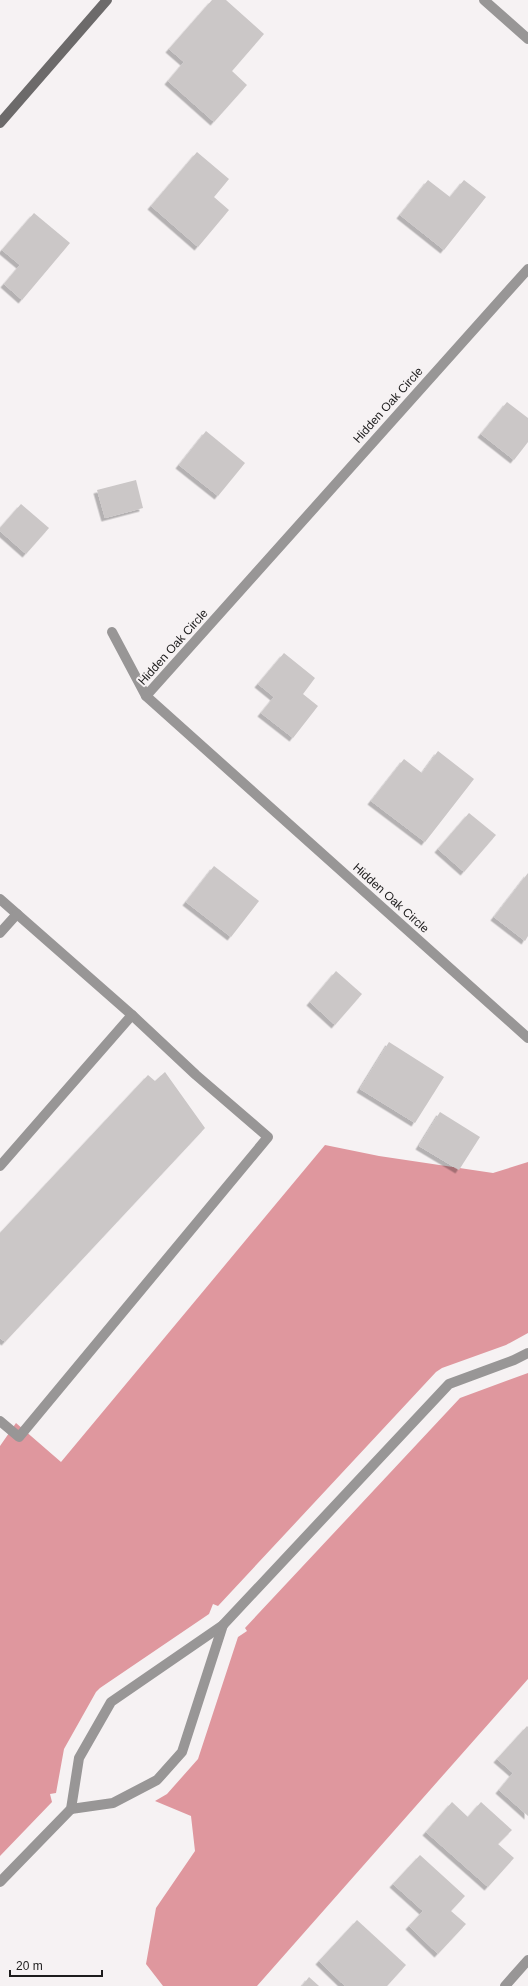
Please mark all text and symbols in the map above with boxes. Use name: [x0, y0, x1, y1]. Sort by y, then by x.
street label: Hidden Oak Circle: [350, 364, 426, 446]
street label: Hidden Oak Circle: [135, 606, 211, 688]
street label: Hidden Oak Circle: [350, 860, 432, 936]
scale bar: [10, 1952, 102, 1978]
text: 20 m: [16, 1959, 43, 1973]

